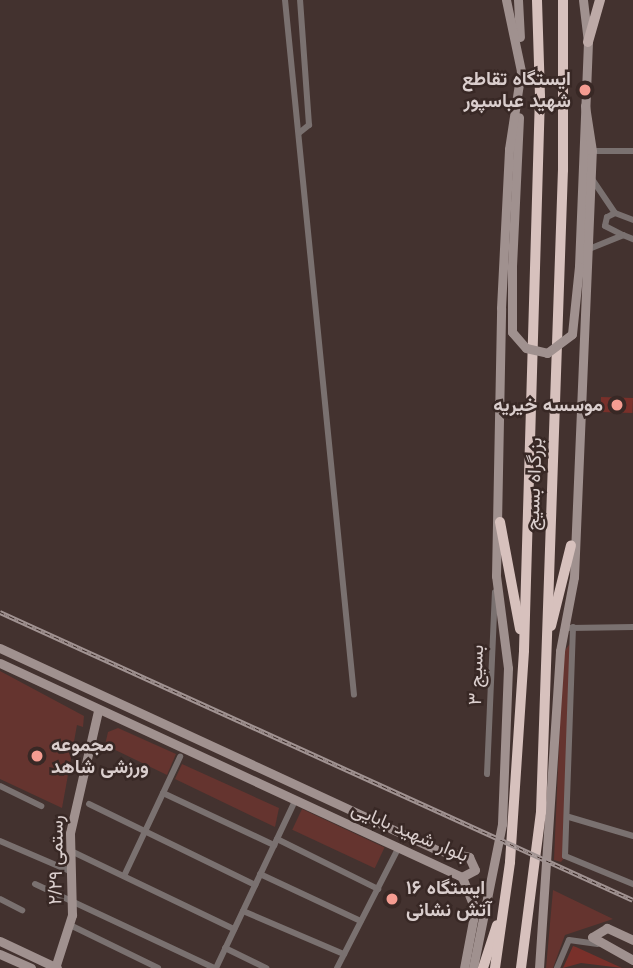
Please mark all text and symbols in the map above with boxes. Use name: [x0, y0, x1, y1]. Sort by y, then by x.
place label: ایستگاه تقاطع شهید عباسپور: [462, 68, 571, 112]
marker: ایستگاه تقاطع شهید عباسپور: [577, 82, 593, 98]
place label: موسسه خیریه: [493, 394, 603, 416]
marker: موسسه خیریه: [609, 397, 625, 413]
street label: بزرگراه بسیج: [521, 437, 547, 531]
street label: بسیج ۳: [464, 644, 488, 706]
place label: مجموعه ورزشی شاهد: [51, 734, 149, 778]
marker: مجموعه ورزشی شاهد: [29, 748, 45, 764]
street label: بلوار شهید بابایی: [348, 797, 472, 867]
street label: رستمی ۲/۲۹: [44, 815, 68, 905]
place label: ایستگاه ۱۶ آتش نشانی: [406, 877, 491, 921]
marker: ایستگاه ۱۶ آتش نشانی: [384, 891, 400, 907]

